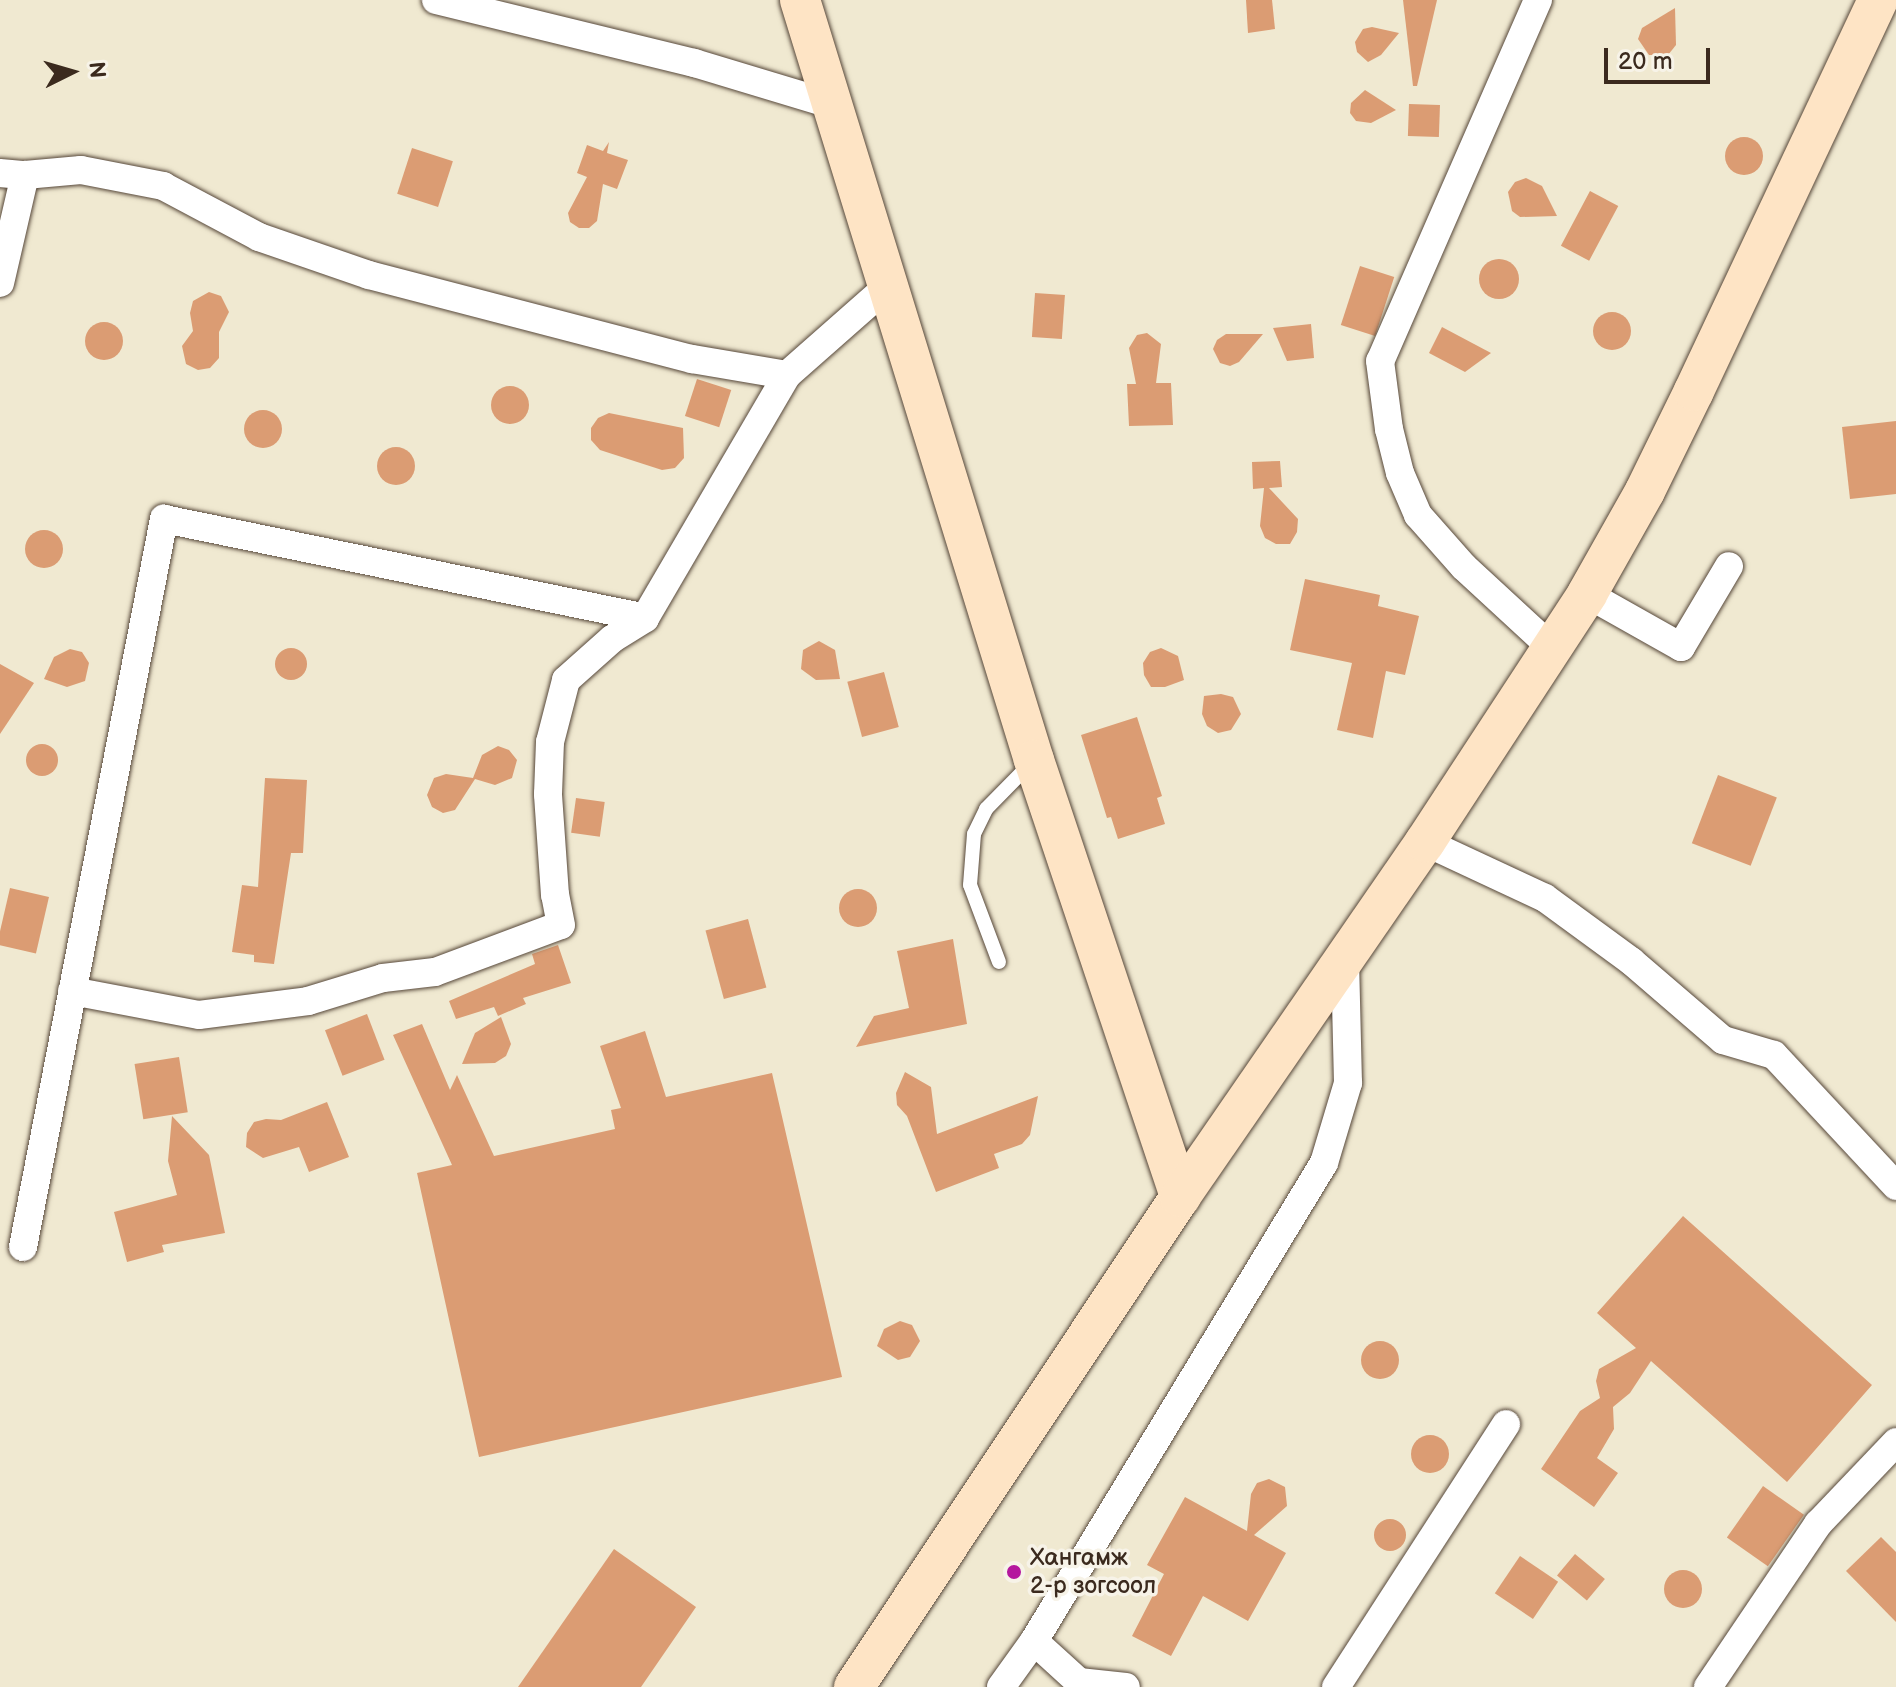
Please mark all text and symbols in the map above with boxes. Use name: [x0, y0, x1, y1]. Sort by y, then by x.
north arrow: [32, 32, 112, 112]
scale bar: [1608, 32, 1714, 82]
text: 20 m: [1618, 47, 1673, 76]
text: N: [82, 60, 111, 79]
place label: Хангамж 2-р зогсоол: [1030, 1544, 1156, 1600]
marker: Хангамж 2-р зогсоол: [1005, 1563, 1023, 1581]

